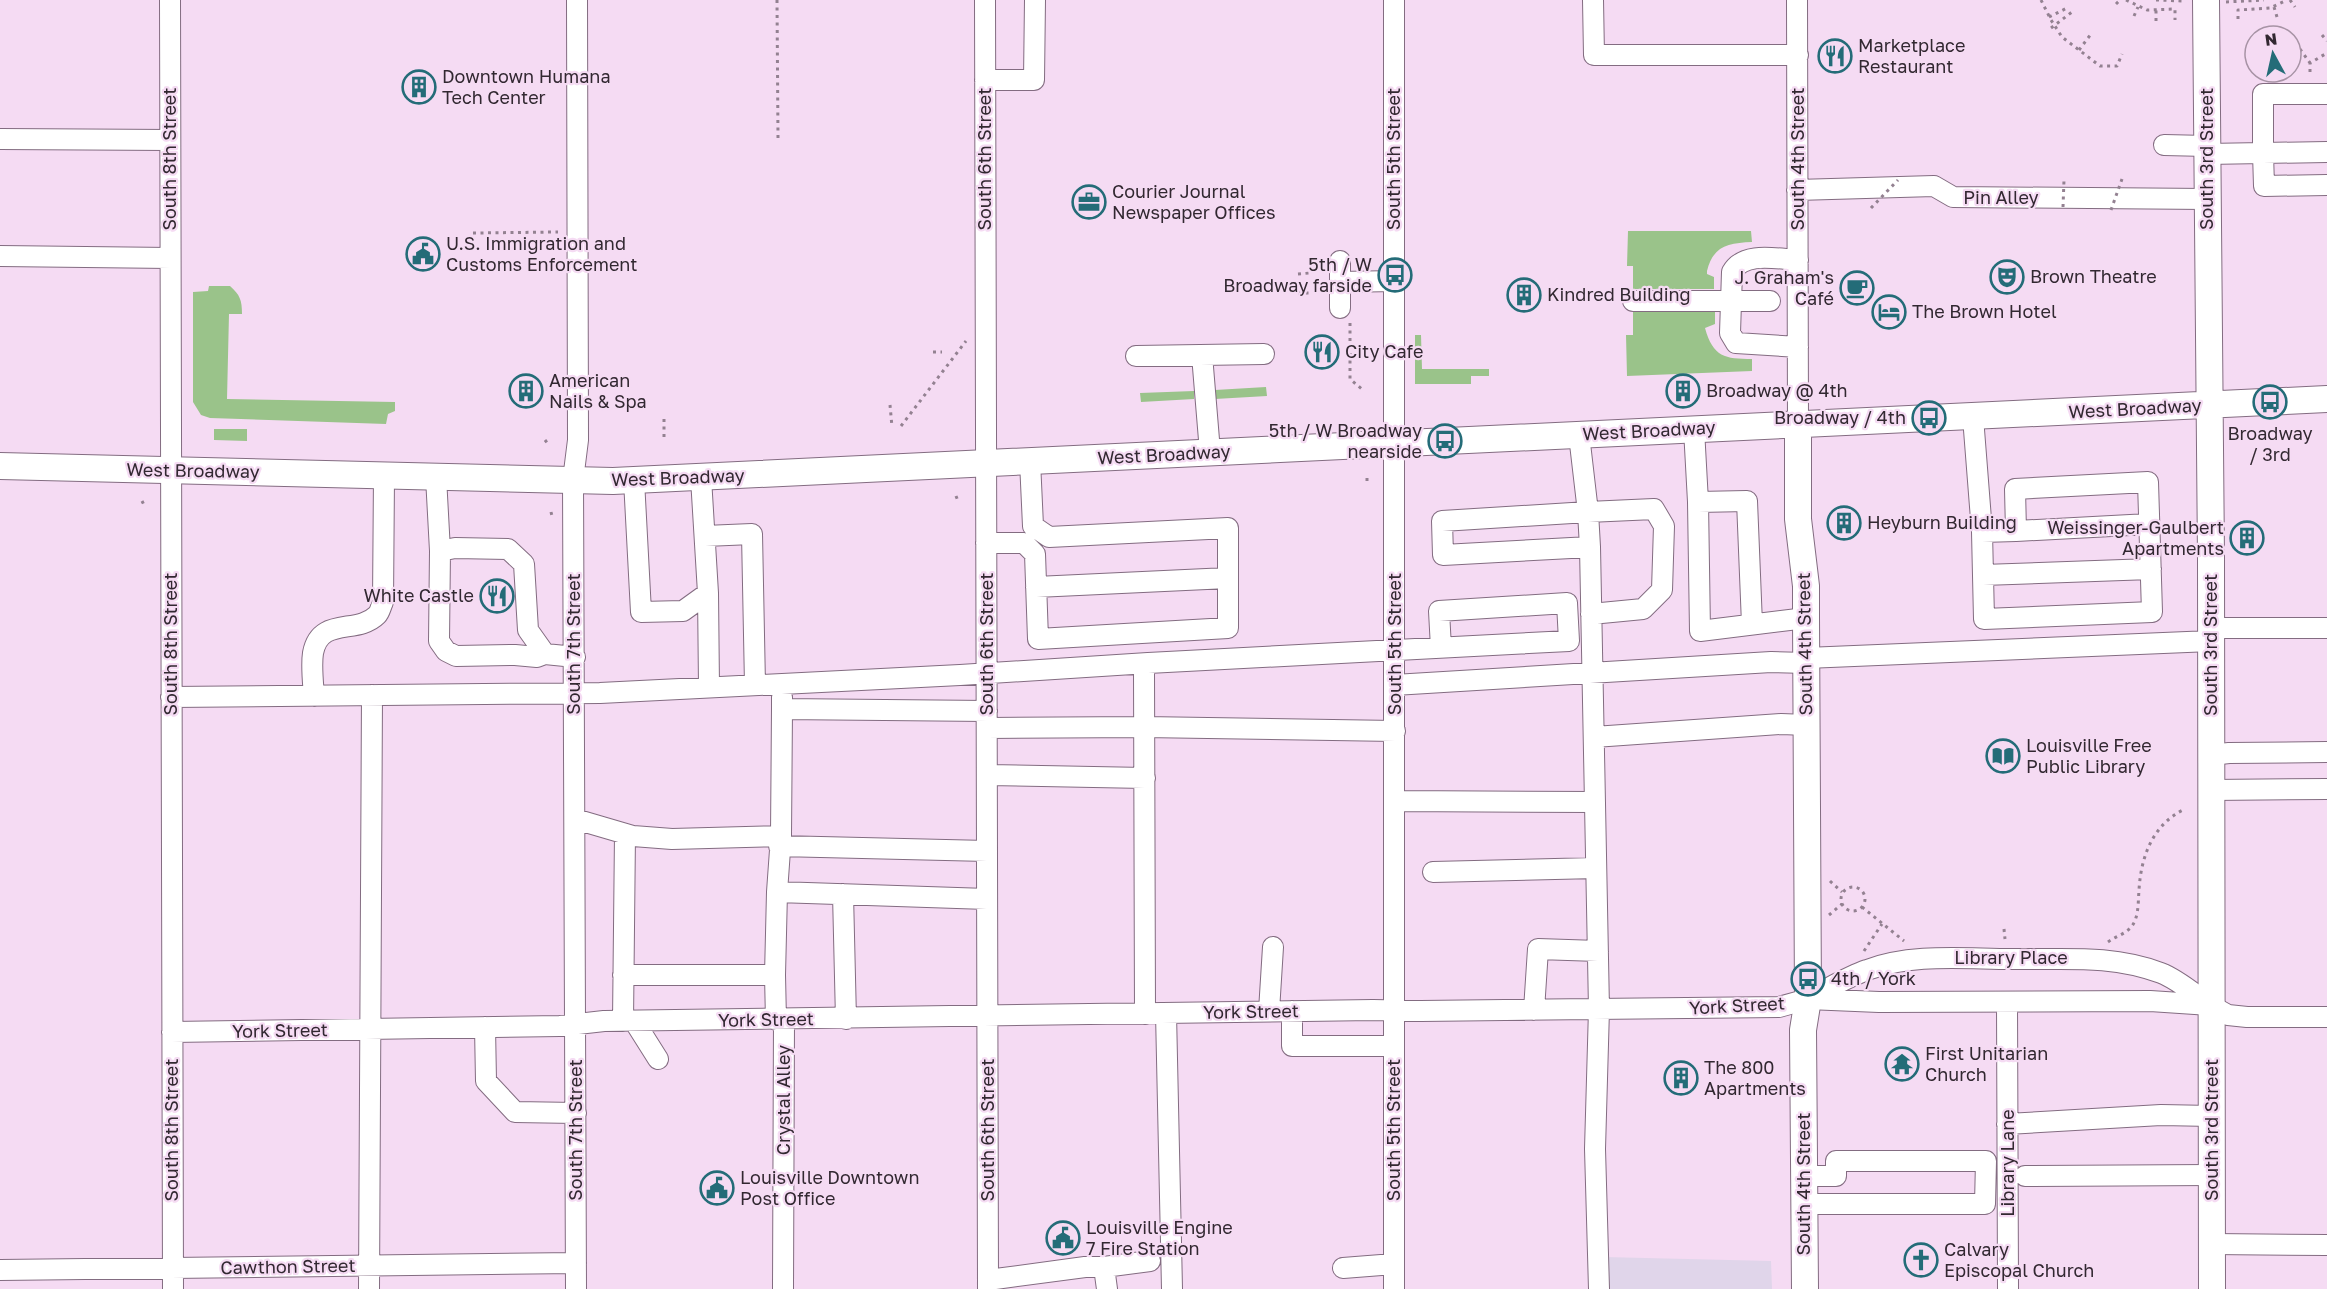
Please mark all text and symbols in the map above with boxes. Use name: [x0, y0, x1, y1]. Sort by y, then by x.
north arrow: [2243, 24, 2303, 84]
text: N: [2263, 28, 2278, 50]
place label: Marketplace Restaurant: [1858, 34, 1965, 77]
restaurant icon: Marketplace Restaurant: [1817, 38, 1853, 74]
place label: Downtown Humana Tech Center: [442, 65, 611, 108]
building icon: Downtown Humana Tech Center: [401, 69, 437, 105]
street label: South 8th Street: [158, 87, 180, 231]
street label: South 4th Street: [1786, 87, 1808, 231]
street label: South 6th Street: [973, 88, 995, 230]
street label: South 5th Street: [1382, 88, 1404, 230]
street label: South 3rd Street: [2195, 88, 2217, 230]
place label: Courier Journal Newspaper Offices: [1112, 180, 1276, 223]
office icon: Courier Journal Newspaper Offices: [1071, 184, 1107, 220]
street label: Pin Alley: [1963, 186, 2039, 208]
place label: U.S. Immigration and Customs Enforcement: [446, 232, 637, 275]
public building icon: U.S. Immigration and Customs Enforcement: [405, 236, 441, 272]
place label: 5th / W Broadway farside: [1223, 253, 1372, 296]
bus stop icon: 5th / W Broadway farside: [1377, 257, 1413, 293]
theatre icon: Brown Theatre: [1989, 259, 2025, 295]
place label: Brown Theatre: [2030, 265, 2157, 287]
place label: J. Graham's Café: [1734, 266, 1834, 309]
cafe icon: J. Graham's Café: [1839, 270, 1875, 306]
building icon: Kindred Building: [1506, 277, 1542, 313]
place label: Kindred Building: [1547, 283, 1691, 305]
hotel icon: The Brown Hotel: [1871, 294, 1907, 330]
place label: The Brown Hotel: [1912, 300, 2057, 322]
restaurant icon: City Cafe: [1304, 334, 1340, 370]
place label: City Cafe: [1345, 340, 1423, 362]
place label: American Nails & Spa: [549, 369, 647, 412]
building icon: American Nails & Spa: [508, 373, 544, 409]
building icon: Broadway @ 4th: [1665, 373, 1701, 409]
place label: Broadway @ 4th: [1706, 379, 1848, 401]
bus stop icon: Broadway / 3rd: [2252, 384, 2288, 420]
street label: West Broadway: [2068, 394, 2202, 422]
bus stop icon: Broadway / 4th: [1911, 400, 1947, 436]
place label: Broadway / 4th: [1774, 406, 1906, 428]
street label: West Broadway: [1582, 416, 1716, 444]
place label: 5th / W Broadway nearside: [1269, 419, 1422, 462]
place label: Broadway / 3rd: [2227, 422, 2313, 465]
bus stop icon: 5th / W Broadway nearside: [1427, 423, 1463, 459]
street label: West Broadway: [1097, 440, 1231, 468]
street label: West Broadway: [126, 458, 260, 482]
street label: West Broadway: [611, 464, 745, 490]
building icon: Heyburn Building: [1826, 505, 1862, 541]
place label: Heyburn Building: [1867, 511, 2017, 533]
place label: Weissinger-Gaulbert Apartments: [2047, 516, 2224, 559]
building icon: Weissinger-Gaulbert Apartments: [2229, 520, 2265, 556]
street label: South 8th Street: [159, 572, 181, 716]
street label: South 4th Street: [1792, 572, 1816, 716]
street label: South 7th Street: [562, 573, 584, 715]
street label: South 6th Street: [975, 573, 997, 715]
street label: South 5th Street: [1383, 573, 1405, 715]
street label: South 3rd Street: [2199, 574, 2221, 716]
restaurant icon: White Castle: [479, 578, 515, 614]
place label: White Castle: [364, 584, 474, 606]
place label: Louisville Free Public Library: [2026, 734, 2152, 777]
library icon: Louisville Free Public Library: [1985, 738, 2021, 774]
street label: Library Place: [1954, 946, 2068, 968]
bus stop icon: 4th / York: [1790, 961, 1826, 997]
place label: 4th / York: [1831, 967, 1916, 989]
street label: York Street: [1689, 992, 1785, 1018]
street label: York Street: [1203, 999, 1299, 1023]
street label: York Street: [718, 1007, 814, 1031]
street label: York Street: [232, 1018, 328, 1042]
place label: First Unitarian Church: [1925, 1042, 2048, 1085]
street label: Crystal Alley: [772, 1045, 794, 1155]
temple icon: First Unitarian Church: [1884, 1046, 1920, 1082]
place label: The 800 Apartments: [1704, 1056, 1806, 1099]
street label: South 8th Street: [160, 1058, 182, 1202]
street label: South 7th Street: [564, 1059, 586, 1201]
street label: South 6th Street: [976, 1059, 998, 1201]
street label: South 5th Street: [1382, 1059, 1404, 1201]
street label: South 3rd Street: [2200, 1059, 2222, 1201]
building icon: The 800 Apartments: [1663, 1060, 1699, 1096]
street label: Library Lane: [1996, 1109, 2018, 1217]
street label: South 4th Street: [1792, 1112, 1814, 1256]
place label: Louisville Downtown Post Office: [740, 1166, 919, 1209]
public building icon: Louisville Downtown Post Office: [699, 1170, 735, 1206]
place label: Louisville Engine 7 Fire Station: [1086, 1216, 1233, 1259]
public building icon: Louisville Engine 7 Fire Station: [1045, 1220, 1081, 1256]
place label: Calvary Episcopal Church: [1944, 1238, 2094, 1281]
church icon: Calvary Episcopal Church: [1903, 1242, 1939, 1278]
street label: Cawthon Street: [220, 1254, 356, 1278]

